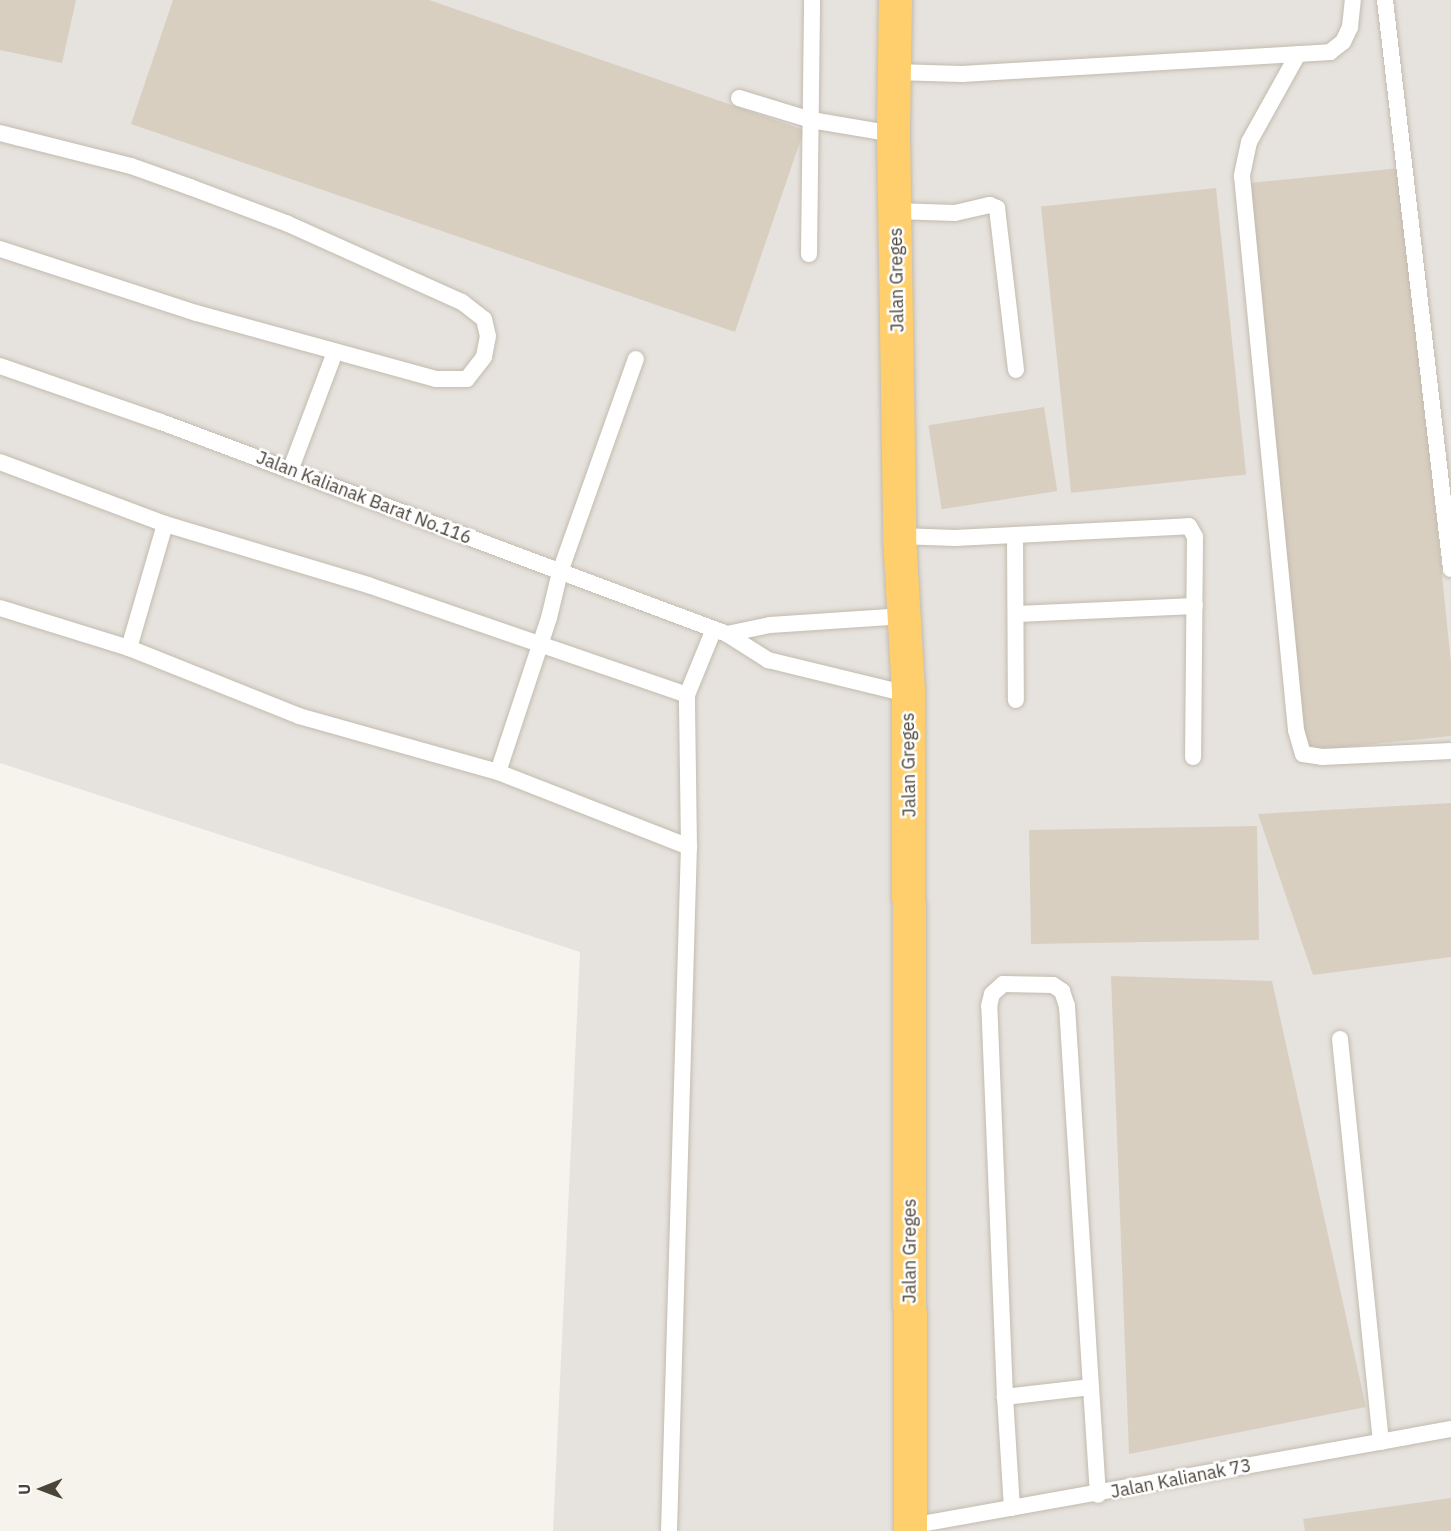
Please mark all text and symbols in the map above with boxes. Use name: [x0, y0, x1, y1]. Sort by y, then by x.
street label: Jalan Greges: [885, 227, 909, 333]
street label: Jalan Kalianak Barat No.116: [253, 447, 475, 549]
street label: Jalan Greges: [897, 712, 921, 818]
street label: Jalan Greges: [899, 1199, 921, 1303]
street label: Jalan Kalianak 73: [1109, 1455, 1253, 1503]
north arrow: [12, 1459, 72, 1519]
text: U: [14, 1484, 34, 1495]

